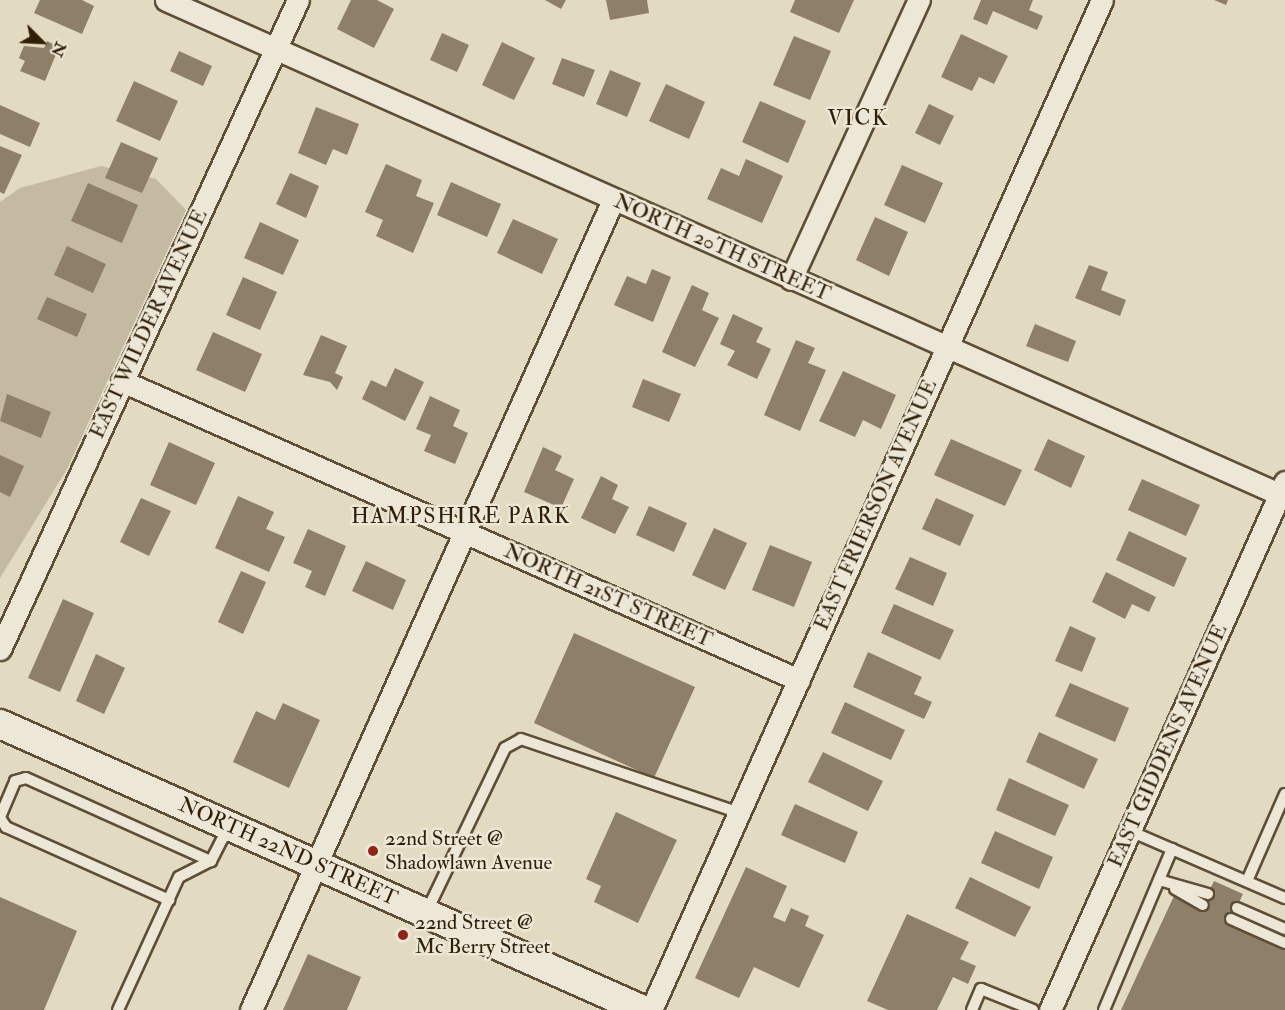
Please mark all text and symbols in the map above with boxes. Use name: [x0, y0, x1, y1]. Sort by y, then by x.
north arrow: [12, 12, 72, 72]
text: N: [46, 39, 70, 60]
district label: VICK: [827, 106, 889, 132]
street label: NORTH 20TH STREET: [610, 189, 834, 307]
street label: EAST WILDER AVENUE: [85, 205, 213, 443]
street label: EAST FRIERSON AVENUE: [809, 376, 943, 634]
district label: HAMPSHIRE PARK: [351, 504, 571, 530]
street label: NORTH 21ST STREET: [500, 539, 716, 653]
street label: EAST GIDDENS AVENUE: [1103, 620, 1233, 872]
street label: NORTH 22ND STREET: [175, 792, 401, 912]
place label: 22nd Street @ Shadowlawn Avenue: [385, 826, 552, 876]
marker: 22nd Street @ Shadowlawn Avenue: [366, 844, 380, 858]
place label: 22nd Street @ Mc Berry Street: [415, 910, 550, 960]
marker: 22nd Street @ Mc Berry Street: [396, 928, 410, 942]

